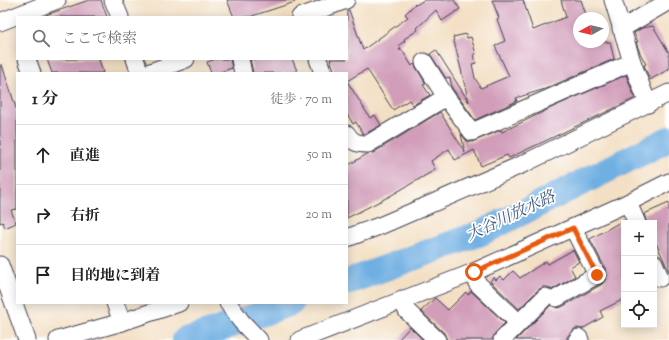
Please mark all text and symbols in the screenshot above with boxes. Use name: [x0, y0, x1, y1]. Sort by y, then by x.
north arrow: [573, 12, 609, 48]
search box: [16, 16, 348, 60]
icon: search: [30, 27, 52, 49]
text: ここで検索: [62, 29, 137, 50]
text: 1 分: [32, 88, 58, 112]
text: 徒歩 · 70 m: [271, 91, 332, 109]
icon: ahead: [32, 144, 54, 166]
text: 直進: [70, 146, 100, 167]
text: 50 m: [307, 146, 332, 164]
water label: 大谷川放水路: [463, 186, 560, 248]
icon: right: [32, 204, 54, 226]
text: 右折: [70, 206, 100, 227]
text: 20 m: [306, 206, 332, 224]
map controls: [621, 220, 657, 328]
button: +: [621, 220, 657, 256]
button: −: [621, 256, 657, 292]
route start: [465, 263, 483, 281]
icon: arrive: [32, 264, 54, 286]
text: 目的地に到着: [70, 266, 160, 287]
route end: [588, 266, 606, 284]
button: locate: [621, 292, 657, 328]

